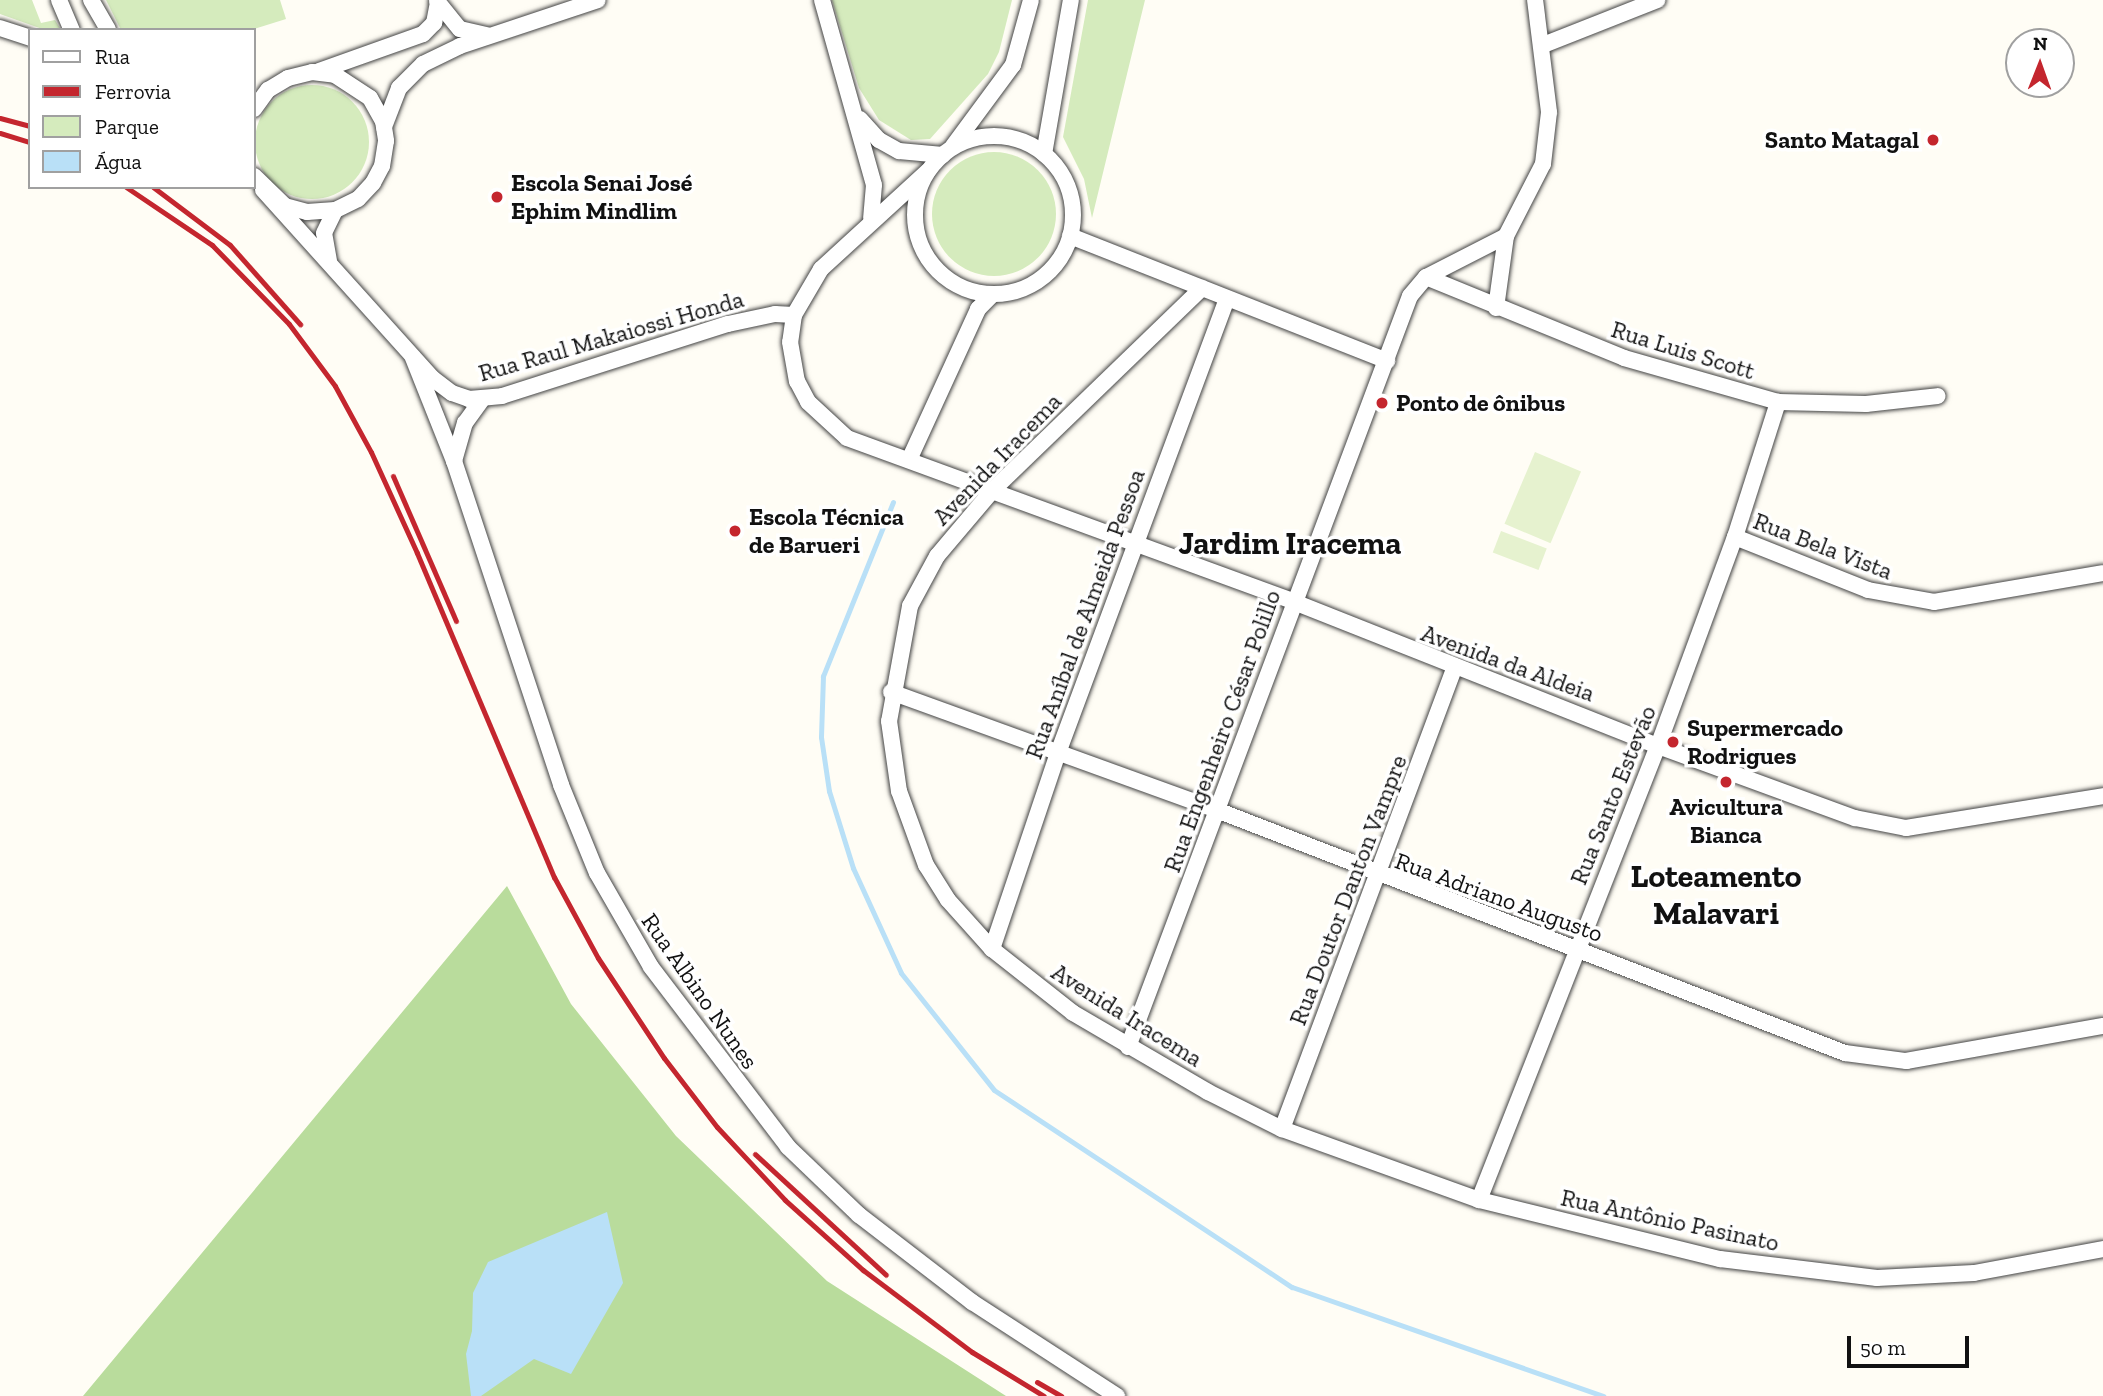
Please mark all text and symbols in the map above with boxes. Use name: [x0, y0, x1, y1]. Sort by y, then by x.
legend: [28, 28, 256, 189]
north arrow: [2005, 28, 2075, 98]
text: N: [2033, 32, 2048, 55]
text: Rua: [95, 44, 130, 69]
text: Ferrovia: [95, 79, 171, 104]
text: Parque: [95, 114, 159, 139]
place label: Santo Matagal: [1765, 126, 1919, 154]
marker: Santo Matagal: [1925, 132, 1941, 148]
text: Água: [95, 149, 142, 174]
place label: Escola Senai José Ephim Mindlim: [511, 169, 693, 225]
marker: Escola Senai José Ephim Mindlim: [489, 189, 505, 205]
street label: Rua Raul Makaiossi Honda: [475, 284, 747, 388]
street label: Rua Luis Scott: [1608, 315, 1758, 385]
street label: Avenida Iracema: [927, 387, 1067, 531]
place label: Ponto de ônibus: [1396, 389, 1565, 417]
marker: Ponto de ônibus: [1374, 395, 1390, 411]
street label: Rua Aníbal de Almeida Pessoa: [1019, 464, 1151, 764]
place label: Escola Técnica de Barueri: [749, 503, 904, 559]
street label: Rua Bela Vista: [1749, 506, 1897, 586]
marker: Escola Técnica de Barueri: [727, 523, 743, 539]
district label: Jardim Iracema: [1179, 524, 1401, 562]
street label: Rua Engenheiro César Polillo: [1157, 586, 1287, 876]
street label: Avenida da Aldeia: [1417, 618, 1599, 708]
street label: Rua Santo Estevão: [1564, 701, 1662, 889]
place label: Supermercado Rodrigues: [1687, 714, 1843, 770]
marker: Supermercado Rodrigues: [1665, 734, 1681, 750]
street label: Rua Doutor Danton Vampre: [1283, 750, 1413, 1030]
marker: Avicultura Bianca: [1718, 774, 1734, 790]
place label: Avicultura Bianca: [1669, 793, 1783, 849]
street label: Rua Adriano Augusto: [1390, 846, 1608, 948]
district label: Loteamento Malavari: [1631, 858, 1801, 933]
street label: Rua Albino Nunes: [635, 907, 765, 1075]
street label: Avenida Iracema: [1046, 957, 1208, 1073]
street label: Rua Antônio Pasinato: [1558, 1183, 1782, 1257]
scale bar: [1851, 1322, 1974, 1366]
text: 50 m: [1860, 1335, 1906, 1360]

